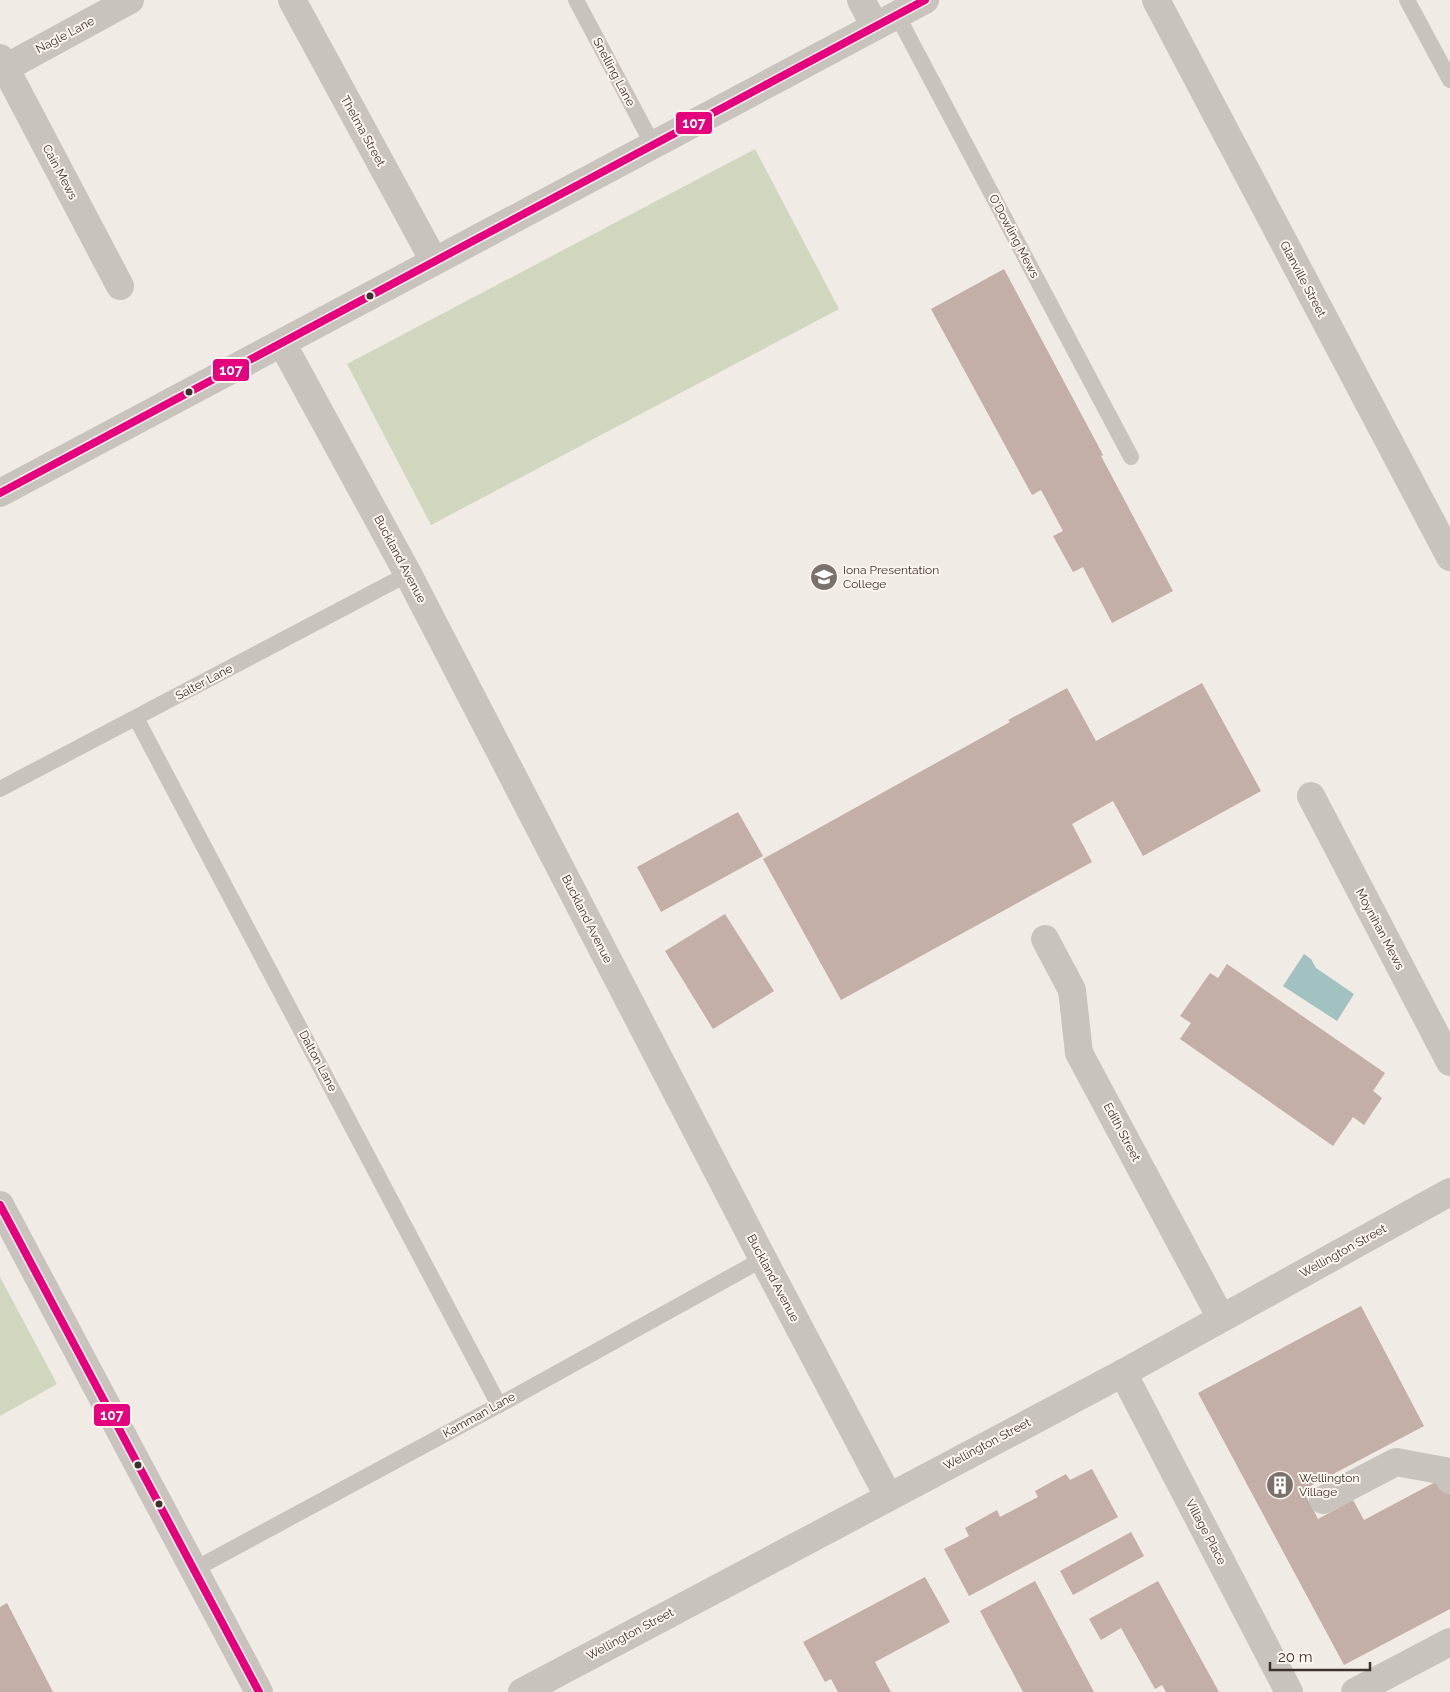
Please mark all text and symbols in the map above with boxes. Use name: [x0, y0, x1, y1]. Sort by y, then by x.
street label: Nagle Lane: [33, 14, 97, 56]
street label: Snelling Lane: [590, 35, 638, 109]
street label: Thelma Street: [338, 93, 388, 169]
line badge: 107: [675, 111, 713, 135]
text: 107: [682, 115, 706, 131]
street label: Cain Mews: [40, 142, 80, 202]
street label: O'Dowling Mews: [986, 192, 1042, 280]
street label: Glanville Street: [1277, 239, 1329, 319]
unlabelled marker: [365, 291, 375, 301]
line badge: 107: [212, 358, 250, 382]
text: 107: [219, 362, 243, 378]
unlabelled marker: [184, 387, 194, 397]
street label: Buckland Avenue: [371, 513, 429, 605]
school or university icon: Iona Presentation College: [809, 562, 839, 592]
place label: Iona Presentation College: [843, 563, 939, 591]
street label: Salter Lane: [173, 661, 235, 703]
street label: Buckland Avenue: [559, 873, 615, 965]
street label: Moynihan Mews: [1353, 886, 1407, 972]
street label: Dalton Lane: [296, 1028, 340, 1094]
street label: Edith Street: [1101, 1100, 1143, 1164]
street label: Wellington Street: [1297, 1221, 1389, 1281]
street label: Buckland Avenue: [744, 1232, 802, 1324]
street label: Kamman Lane: [440, 1389, 518, 1441]
line badge: 107: [93, 1403, 131, 1427]
text: 107: [100, 1407, 124, 1423]
street label: Wellington Street: [941, 1415, 1033, 1473]
unlabelled marker: [133, 1460, 143, 1470]
building icon: Wellington Village: [1265, 1470, 1295, 1500]
place label: Wellington Village: [1299, 1471, 1359, 1499]
street label: Village Place: [1183, 1497, 1229, 1567]
unlabelled marker: [154, 1499, 164, 1509]
street label: Wellington Street: [584, 1605, 676, 1663]
scale bar: [1270, 1640, 1370, 1672]
text: 20 m: [1278, 1648, 1313, 1666]

